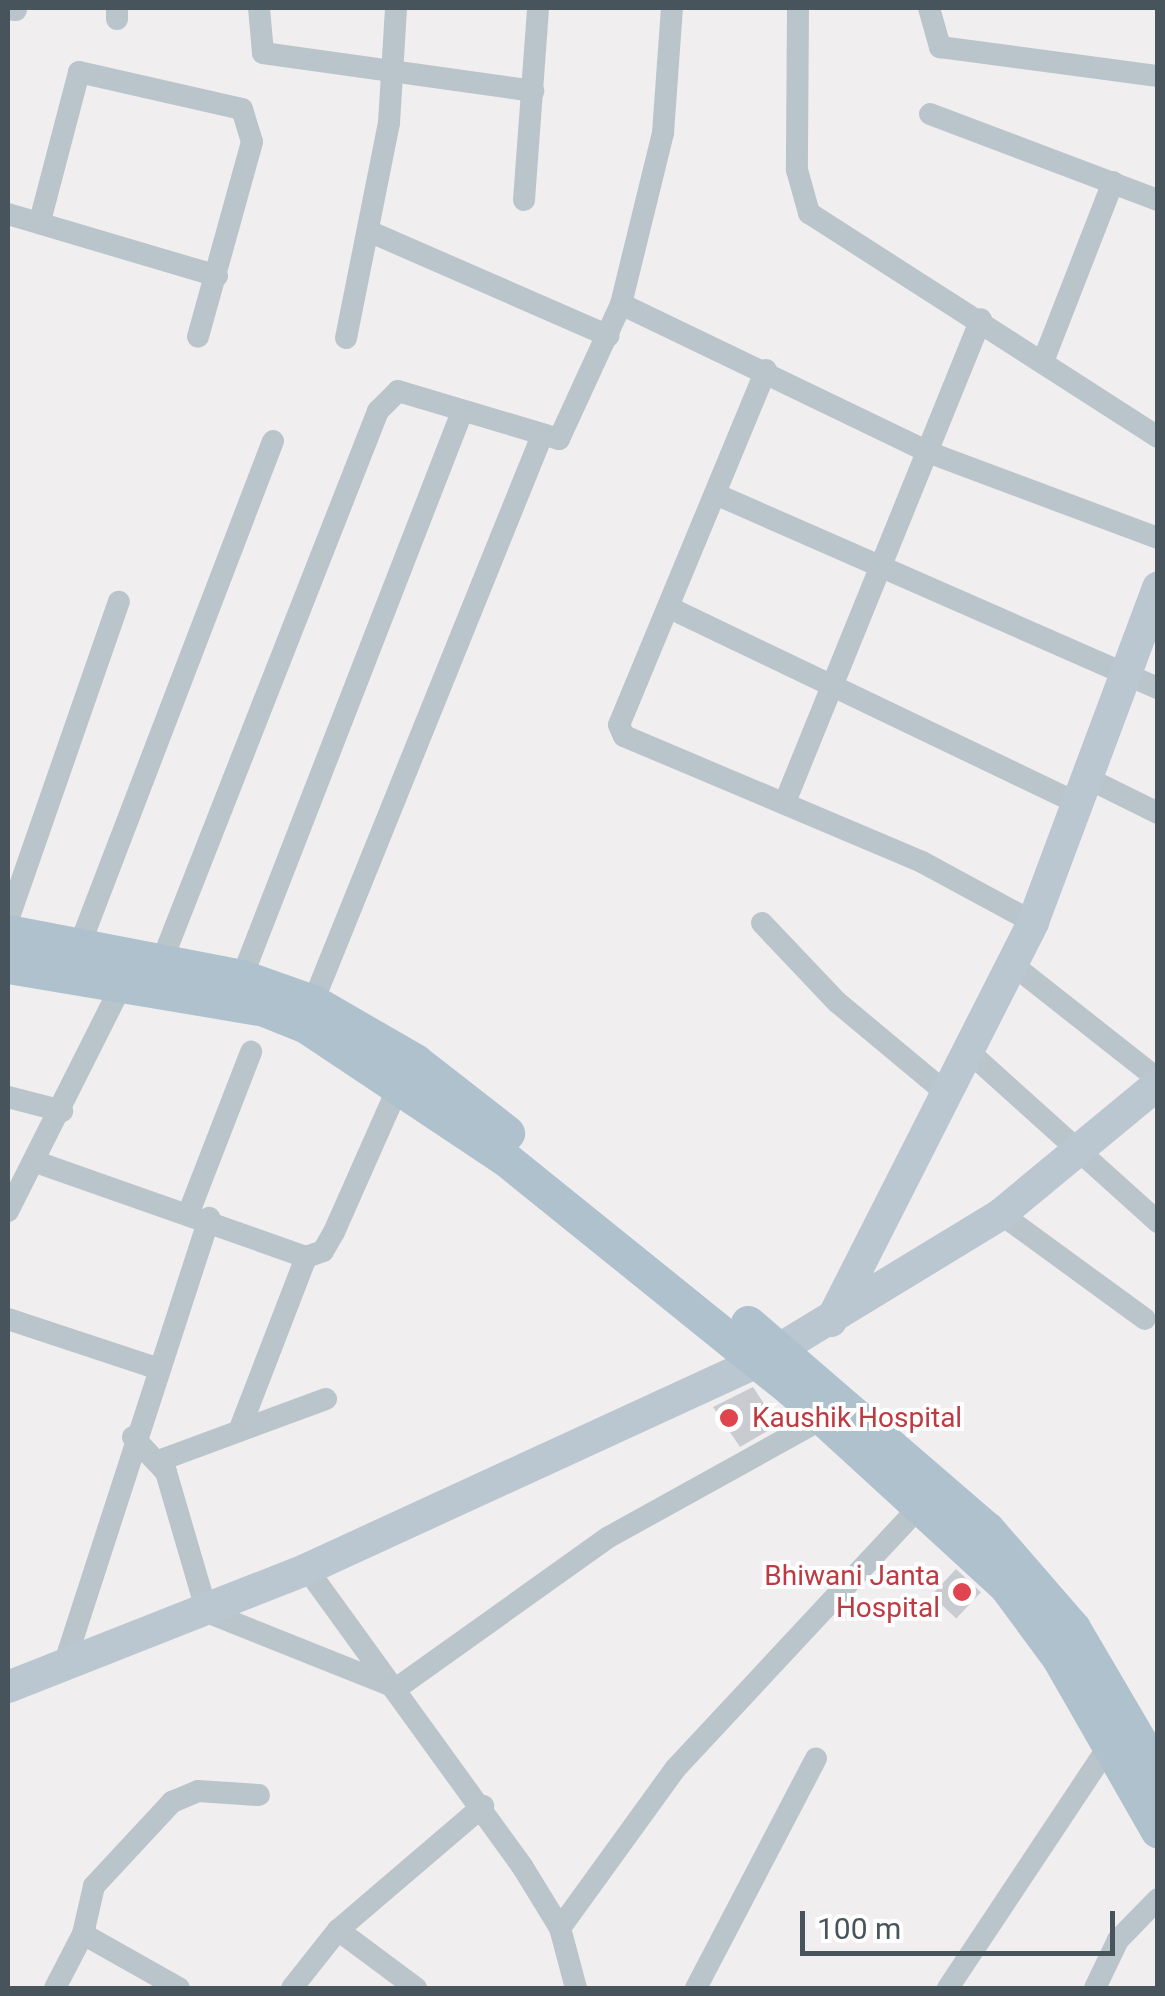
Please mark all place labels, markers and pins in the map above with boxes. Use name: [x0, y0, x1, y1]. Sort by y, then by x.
place label: Kaushik Hospital: [752, 1401, 962, 1435]
marker: Kaushik Hospital: [716, 1405, 742, 1431]
place label: Bhiwani Janta Hospital: [764, 1559, 940, 1625]
marker: Bhiwani Janta Hospital: [949, 1579, 975, 1605]

